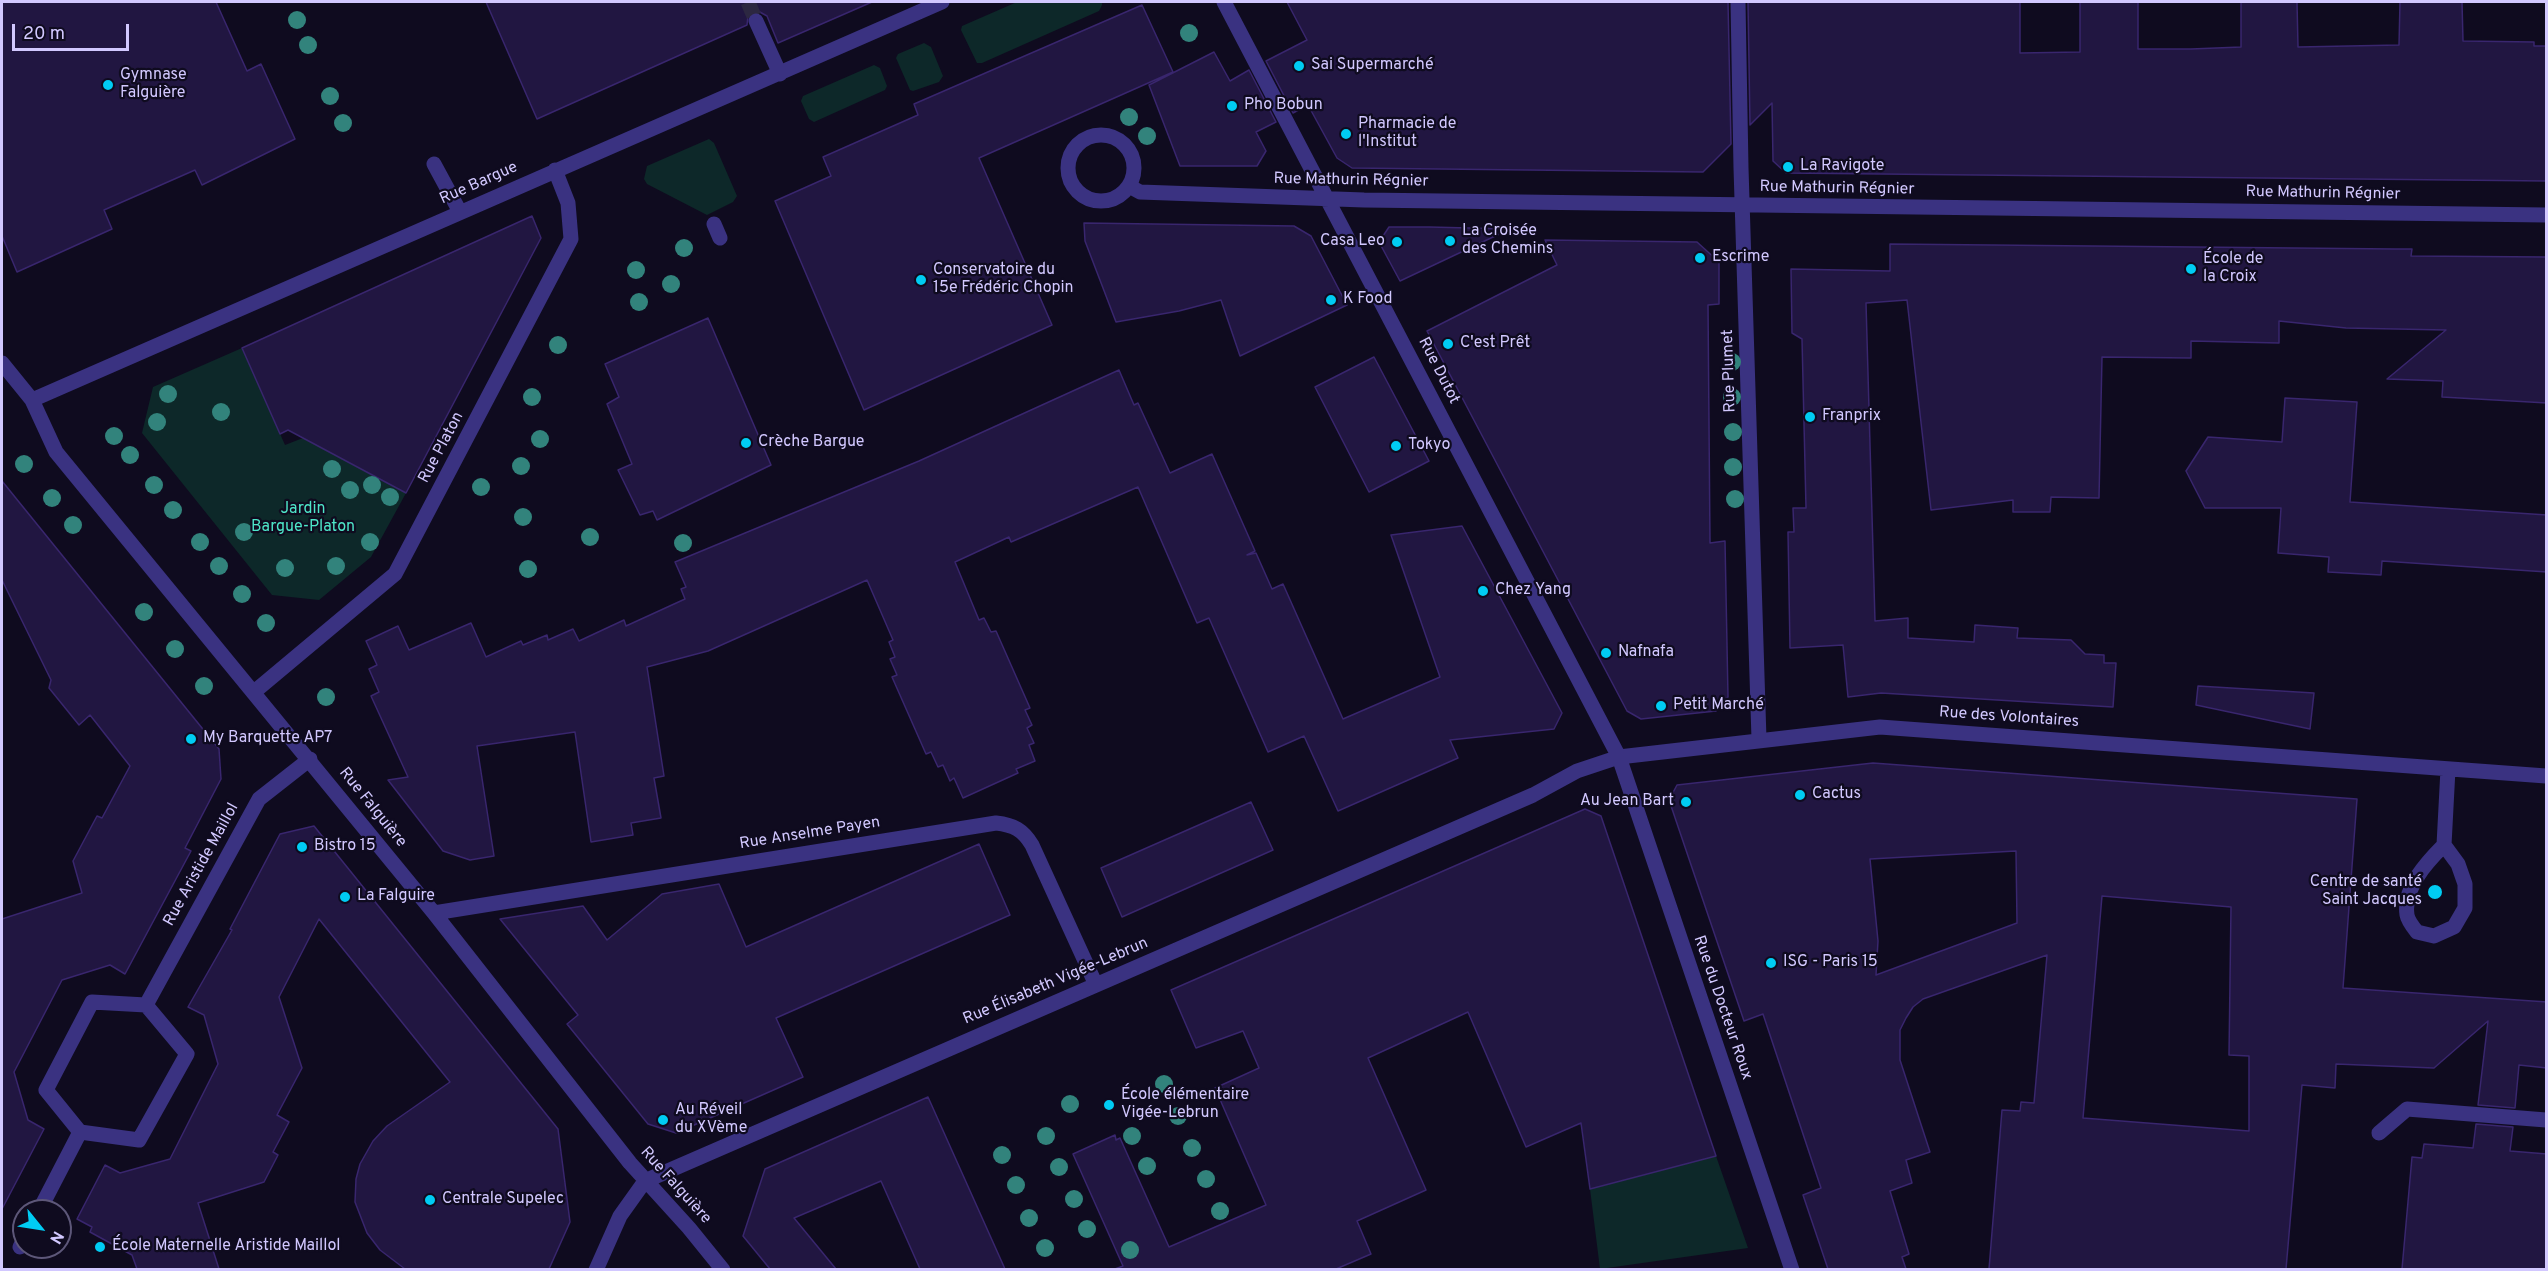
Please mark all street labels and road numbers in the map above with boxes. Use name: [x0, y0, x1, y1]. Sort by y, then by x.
street label: Rue Bargue: [437, 158, 521, 210]
street label: Rue Mathurin Régnier: [1273, 170, 1429, 192]
street label: Rue Mathurin Régnier: [1759, 178, 1915, 200]
street label: Rue Mathurin Régnier: [2245, 183, 2401, 205]
street label: Rue Plumet: [1719, 329, 1741, 413]
street label: Rue Dutot: [1413, 334, 1463, 408]
street label: Rue Platon: [415, 409, 469, 487]
street label: Rue des Volontaires: [1938, 704, 2080, 732]
street label: Rue Falguière: [334, 764, 410, 852]
street label: Rue Aristide Maillol: [160, 800, 244, 930]
street label: Rue Anselme Payen: [738, 813, 882, 855]
street label: Rue du Docteur Roux: [1688, 933, 1756, 1083]
street label: Rue Élisabeth Vigée-Lebrun: [961, 934, 1151, 1030]
street label: Rue Falguière: [635, 1143, 715, 1229]

